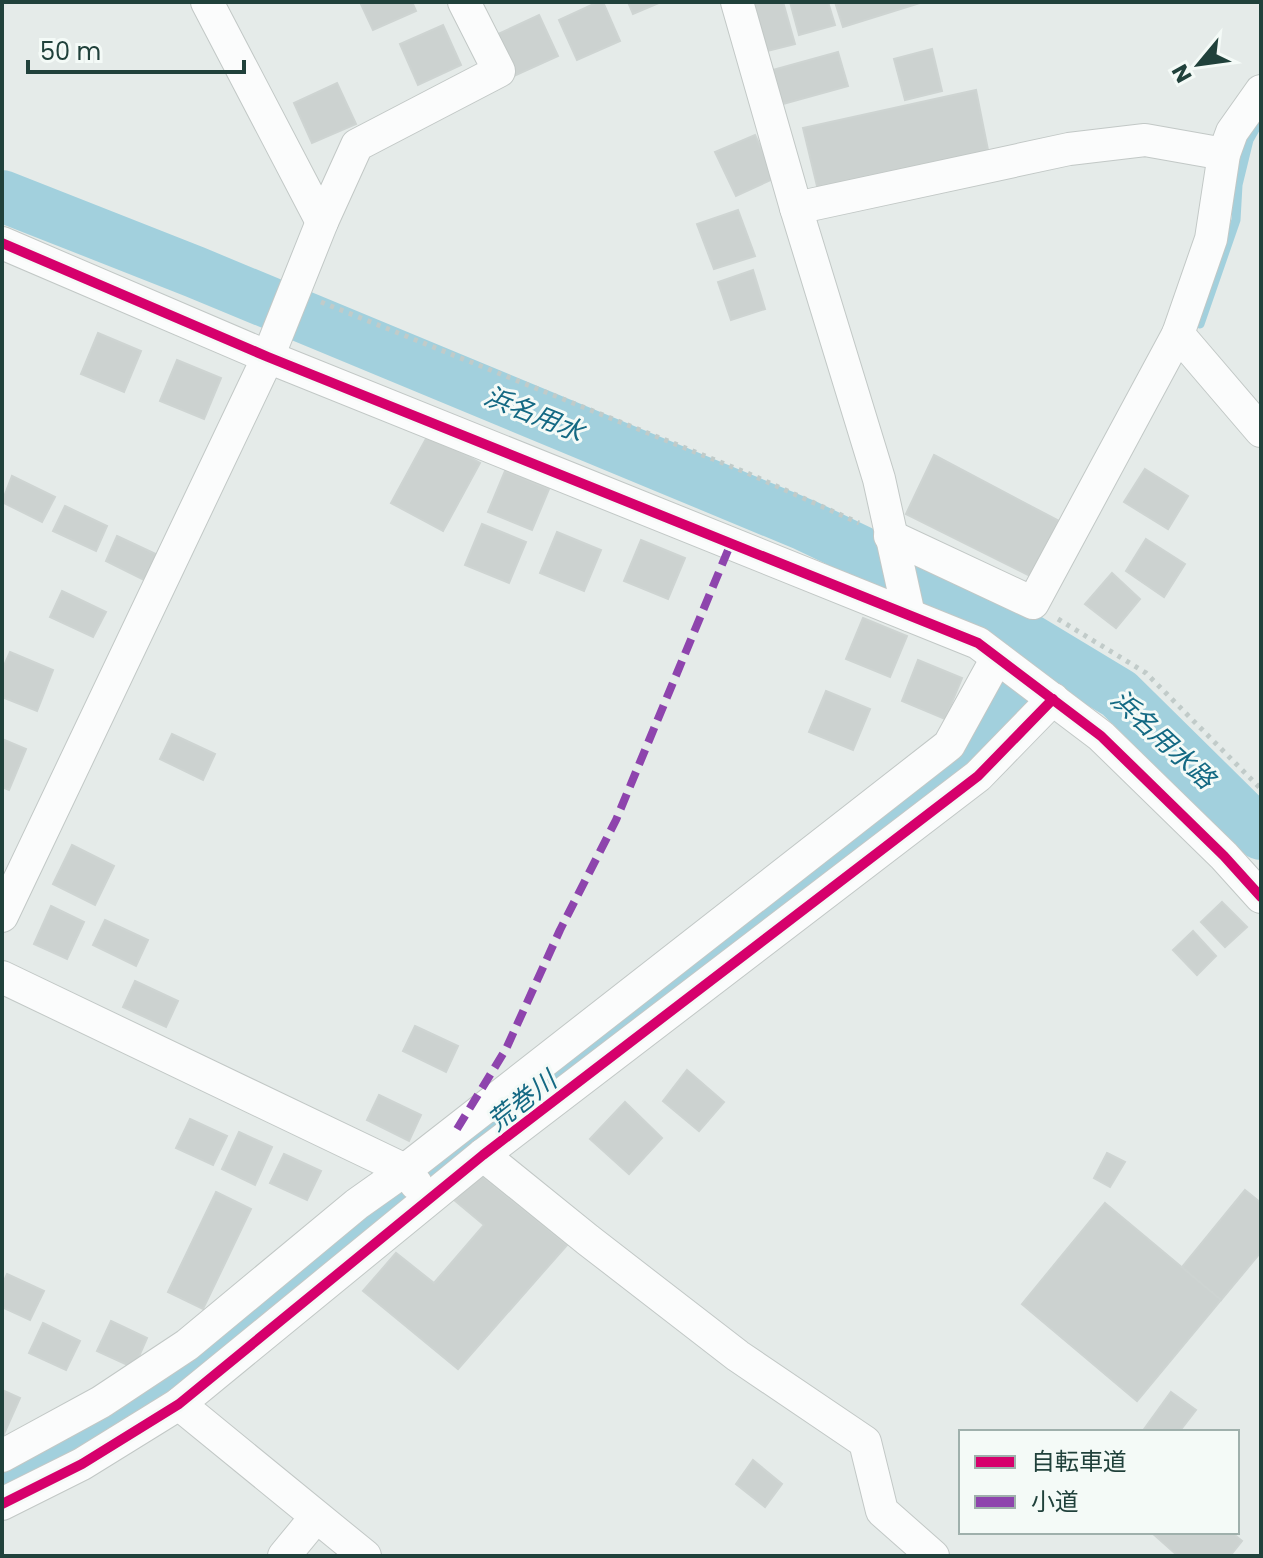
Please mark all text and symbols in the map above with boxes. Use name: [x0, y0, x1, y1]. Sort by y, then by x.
scale bar: [28, 24, 244, 74]
north arrow: [1159, 24, 1239, 104]
text: 50 m: [40, 35, 101, 68]
text: N: [1164, 59, 1200, 88]
water label: 浜名用水: [479, 378, 592, 451]
water label: 浜名用水路: [1103, 682, 1224, 798]
water label: 荒巻川: [480, 1061, 566, 1139]
legend: [959, 1430, 1239, 1534]
text: 自転車道: [1031, 1445, 1127, 1478]
text: 小道: [1031, 1485, 1079, 1518]

